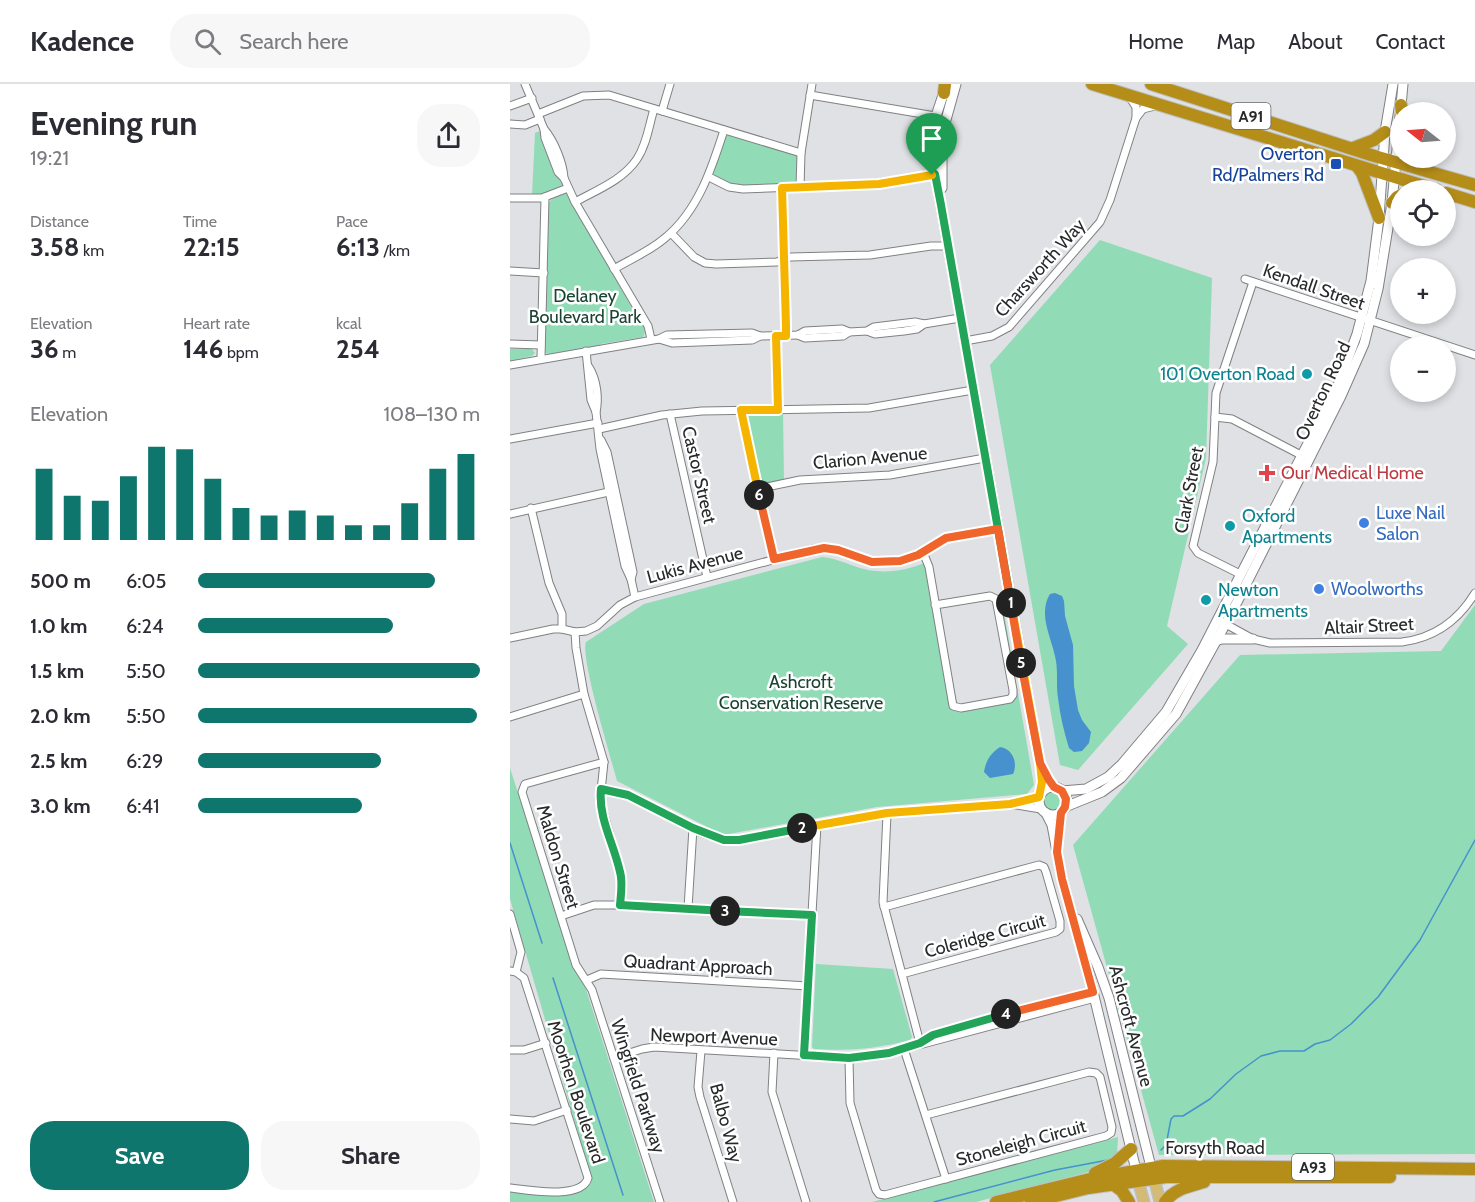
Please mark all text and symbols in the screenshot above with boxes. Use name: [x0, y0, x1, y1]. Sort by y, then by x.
search box: [170, 14, 590, 68]
text: Kadence: [30, 24, 134, 58]
icon: search: [191, 25, 224, 58]
text: Search here: [239, 28, 349, 55]
text: Home: [1128, 29, 1184, 54]
text: Map: [1217, 29, 1255, 54]
text: About: [1288, 29, 1342, 54]
text: Contact: [1375, 29, 1445, 54]
north arrow: [1390, 102, 1456, 168]
map controls: [1390, 102, 1456, 402]
text: Evening run: [30, 103, 197, 143]
road number: A91: [1232, 103, 1270, 129]
button: share: [417, 104, 480, 167]
pin: [906, 113, 957, 175]
icon: arrive: [915, 122, 948, 155]
place label: Overton Rd/Palmers Rd: [1212, 143, 1324, 186]
text: 19:21: [30, 146, 69, 170]
marker: Overton Rd/Palmers Rd: [1329, 157, 1343, 171]
button: locate: [1390, 180, 1456, 246]
text: Distance: [30, 212, 89, 231]
text: Time: [183, 212, 217, 231]
text: Pace: [336, 212, 368, 231]
street label: Charsworth Way: [990, 214, 1090, 322]
text: 3.58: [30, 231, 79, 263]
text: 22:15: [183, 231, 240, 263]
text: 6:13: [336, 231, 380, 263]
text: km: [79, 241, 104, 260]
text: /km: [380, 241, 410, 260]
button: +: [1390, 258, 1456, 324]
street label: Kendall Street: [1260, 259, 1368, 315]
park label: Delaney Boulevard Park: [529, 285, 642, 328]
text: Elevation: [30, 314, 93, 333]
text: Heart rate: [183, 314, 250, 333]
text: kcal: [336, 314, 362, 333]
text: 36: [30, 333, 59, 365]
text: 146: [183, 333, 223, 365]
text: 254: [336, 333, 380, 365]
button: −: [1390, 336, 1456, 402]
street label: Overton Road: [1291, 338, 1355, 444]
text: m: [59, 343, 76, 362]
text: bpm: [223, 343, 259, 362]
place label: 101 Overton Road: [1160, 363, 1295, 385]
marker: 101 Overton Road: [1300, 367, 1314, 381]
text: Elevation: [30, 402, 108, 426]
text: 108–130 m: [383, 402, 480, 426]
street label: Castor Street: [677, 424, 721, 526]
street label: Clarion Avenue: [812, 442, 928, 474]
street label: Clark Street: [1170, 445, 1208, 535]
place label: Our Medical Home: [1281, 462, 1424, 484]
marker: Our Medical Home: [1258, 464, 1276, 482]
pin: 6: [744, 480, 774, 510]
text: 6: [755, 485, 764, 504]
place label: Luxe Nail Salon: [1376, 502, 1446, 545]
place label: Oxford Apartments: [1242, 505, 1332, 548]
marker: Luxe Nail Salon: [1357, 516, 1371, 530]
marker: Oxford Apartments: [1223, 519, 1237, 533]
street label: Lukis Avenue: [644, 542, 746, 588]
text: 500 m: [30, 569, 91, 593]
text: 6:05: [126, 569, 166, 593]
place label: Woolworths: [1331, 578, 1423, 600]
place label: Newton Apartments: [1218, 579, 1308, 622]
marker: Woolworths: [1312, 582, 1326, 596]
pin: 1: [996, 588, 1026, 618]
text: 1: [1008, 593, 1014, 612]
marker: Newton Apartments: [1199, 593, 1213, 607]
street label: Altair Street: [1324, 613, 1414, 639]
text: 1.0 km: [30, 614, 87, 638]
text: 6:24: [126, 614, 164, 638]
pin: 5: [1006, 648, 1036, 678]
text: 5: [1017, 653, 1025, 672]
text: 1.5 km: [30, 659, 84, 683]
text: 5:50: [126, 659, 166, 683]
park label: Ashcroft Conservation Reserve: [719, 671, 883, 714]
text: 2.0 km: [30, 704, 91, 728]
text: 5:50: [126, 704, 166, 728]
text: 2.5 km: [30, 749, 87, 773]
text: 6:29: [126, 749, 163, 773]
text: 3.0 km: [30, 794, 91, 818]
text: 6:41: [126, 794, 160, 818]
street label: Maldon Street: [532, 802, 584, 912]
pin: 2: [787, 813, 817, 843]
text: 2: [798, 818, 806, 837]
pin: 3: [710, 896, 740, 926]
text: 3: [721, 901, 729, 920]
street label: Coleridge Circuit: [922, 909, 1048, 963]
street label: Quadrant Approach: [623, 950, 773, 980]
street label: Ashcroft Avenue: [1104, 963, 1158, 1089]
pin: 4: [991, 999, 1021, 1029]
text: 4: [1001, 1004, 1011, 1023]
street label: Wingfield Parkway: [606, 1016, 670, 1156]
street label: Moorhen Boulevard: [542, 1018, 610, 1166]
street label: Newport Avenue: [650, 1024, 778, 1050]
street label: Balbo Way: [705, 1081, 747, 1165]
street label: Stoneleigh Circuit: [954, 1115, 1088, 1171]
button: Save: [30, 1121, 249, 1190]
button: Share: [261, 1121, 480, 1190]
street label: Forsyth Road: [1165, 1137, 1265, 1159]
road number: A93: [1292, 1154, 1334, 1180]

